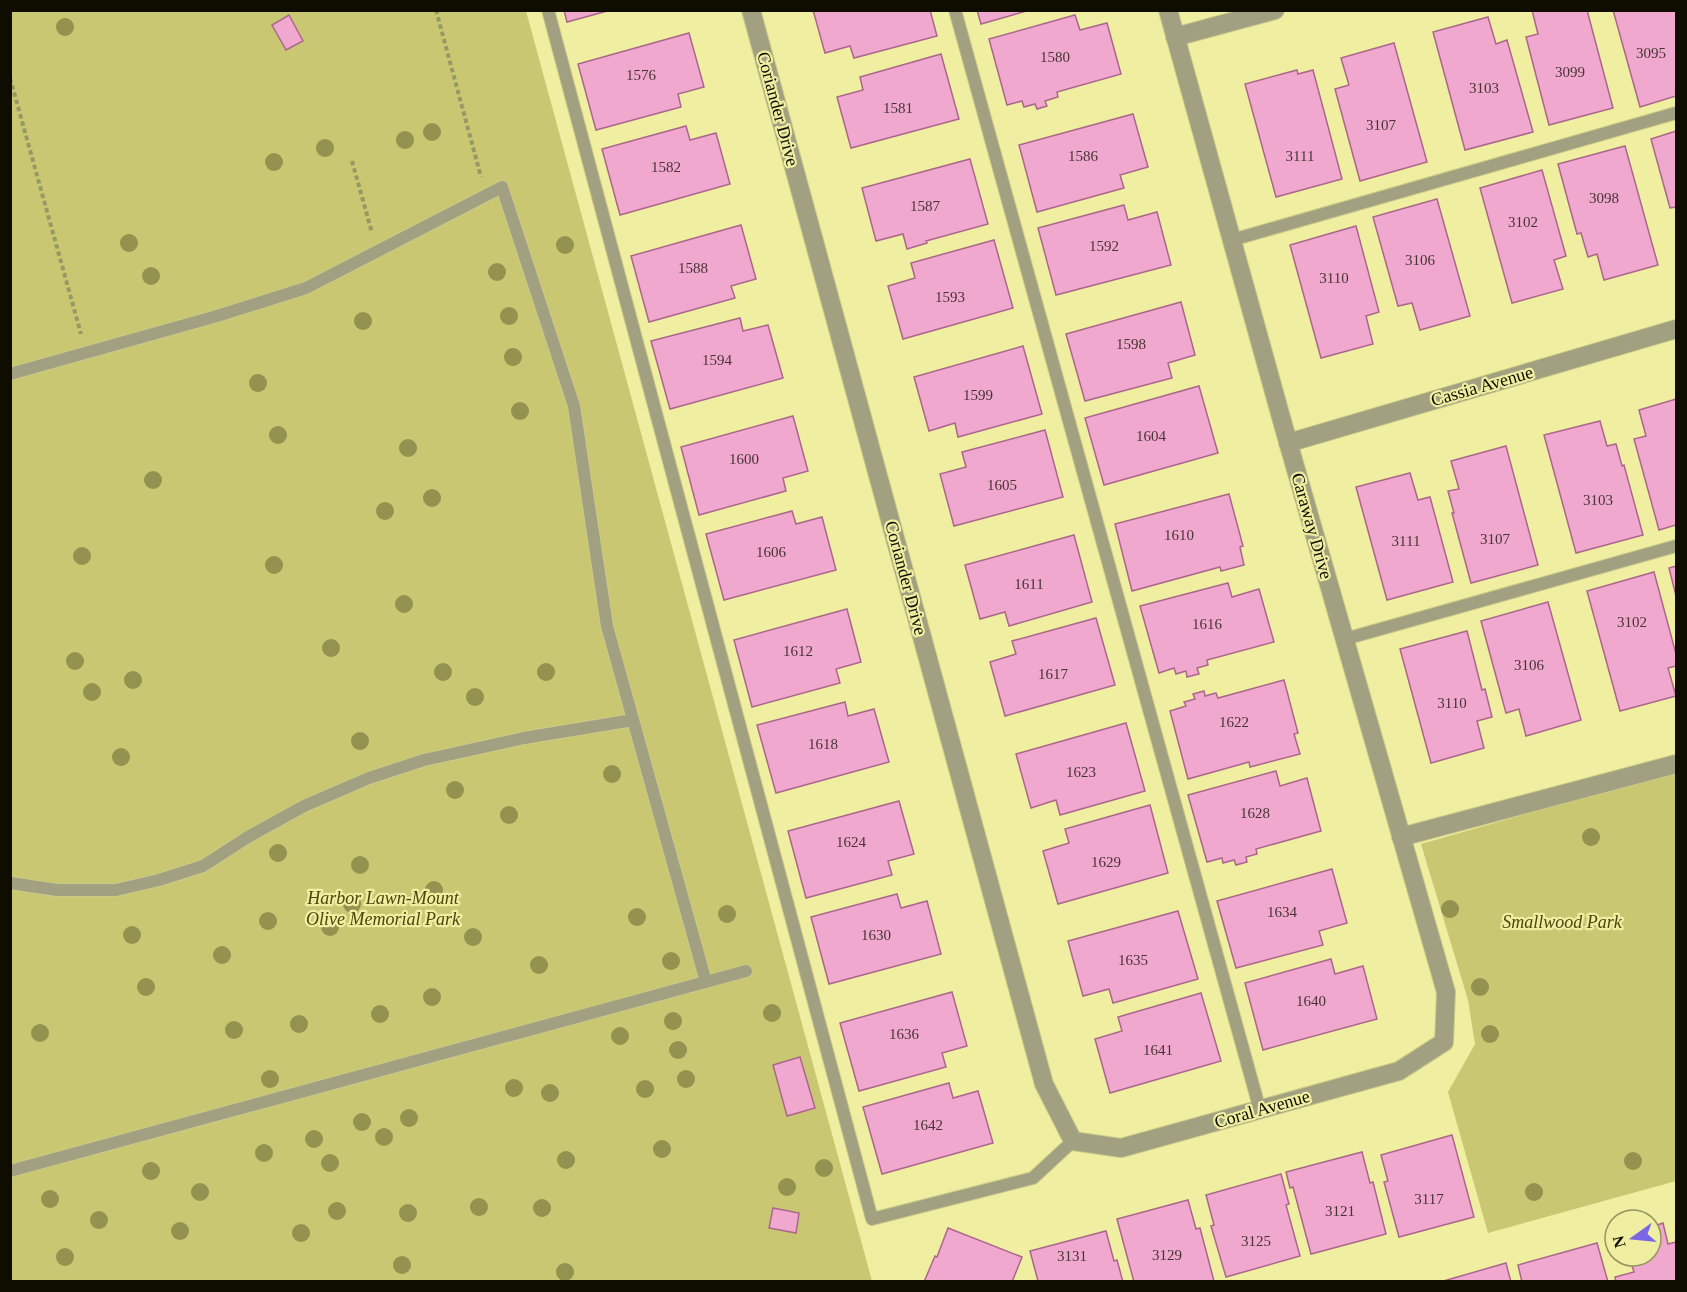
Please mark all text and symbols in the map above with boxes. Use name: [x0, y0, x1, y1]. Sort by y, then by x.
house number: 3095: [1636, 45, 1666, 61]
house number: 1580: [1040, 49, 1070, 65]
street label: Coriander Drive: [753, 50, 803, 168]
house number: 3099: [1555, 64, 1585, 80]
house number: 1576: [626, 67, 657, 83]
house number: 3103: [1469, 80, 1499, 96]
house number: 1581: [883, 100, 913, 116]
house number: 3107: [1366, 117, 1397, 133]
house number: 1586: [1068, 148, 1099, 164]
house number: 3111: [1286, 148, 1314, 164]
house number: 1582: [651, 159, 681, 175]
house number: 3098: [1589, 190, 1619, 206]
house number: 1587: [910, 198, 941, 214]
house number: 3102: [1508, 214, 1538, 230]
house number: 1592: [1089, 238, 1119, 254]
house number: 3106: [1405, 252, 1436, 268]
house number: 1588: [678, 260, 708, 276]
house number: 3110: [1319, 270, 1349, 286]
house number: 1593: [935, 289, 965, 305]
house number: 1598: [1116, 336, 1146, 352]
house number: 1594: [702, 352, 733, 368]
street label: Cassia Avenue: [1429, 362, 1535, 410]
house number: 1599: [963, 387, 993, 403]
house number: 1604: [1136, 428, 1167, 444]
house number: 1600: [729, 451, 759, 467]
street label: Caraway Drive: [1287, 471, 1337, 581]
house number: 1605: [987, 477, 1017, 493]
house number: 3103: [1583, 492, 1613, 508]
street label: Coriander Drive: [881, 519, 931, 637]
house number: 1610: [1164, 527, 1194, 543]
house number: 3107: [1480, 531, 1511, 547]
house number: 3111: [1392, 533, 1420, 549]
house number: 1606: [756, 544, 787, 560]
house number: 1611: [1014, 576, 1044, 592]
house number: 3102: [1617, 614, 1647, 630]
house number: 1616: [1192, 616, 1223, 632]
house number: 1612: [783, 643, 813, 659]
house number: 3106: [1514, 657, 1545, 673]
house number: 1617: [1038, 666, 1069, 682]
house number: 3110: [1437, 695, 1467, 711]
house number: 1622: [1219, 714, 1249, 730]
house number: 1618: [808, 736, 838, 752]
house number: 1623: [1066, 764, 1096, 780]
house number: 1628: [1240, 805, 1270, 821]
house number: 1624: [836, 834, 867, 850]
house number: 1629: [1091, 854, 1121, 870]
park label: Harbor Lawn-Mount Olive Memorial Park: [306, 888, 461, 929]
house number: 1634: [1267, 904, 1298, 920]
park label: Smallwood Park: [1502, 912, 1623, 932]
house number: 1630: [861, 927, 891, 943]
house number: 1635: [1118, 952, 1148, 968]
house number: 1640: [1296, 993, 1326, 1009]
house number: 1636: [889, 1026, 920, 1042]
house number: 1641: [1143, 1042, 1173, 1058]
street label: Coral Avenue: [1212, 1086, 1312, 1132]
house number: 1642: [913, 1117, 943, 1133]
house number: 3117: [1414, 1191, 1444, 1207]
house number: 3121: [1325, 1203, 1355, 1219]
north arrow: [1603, 1208, 1663, 1268]
house number: 3125: [1241, 1233, 1271, 1249]
text: N: [1609, 1234, 1629, 1250]
house number: 3129: [1152, 1247, 1182, 1263]
house number: 3131: [1057, 1248, 1087, 1264]

